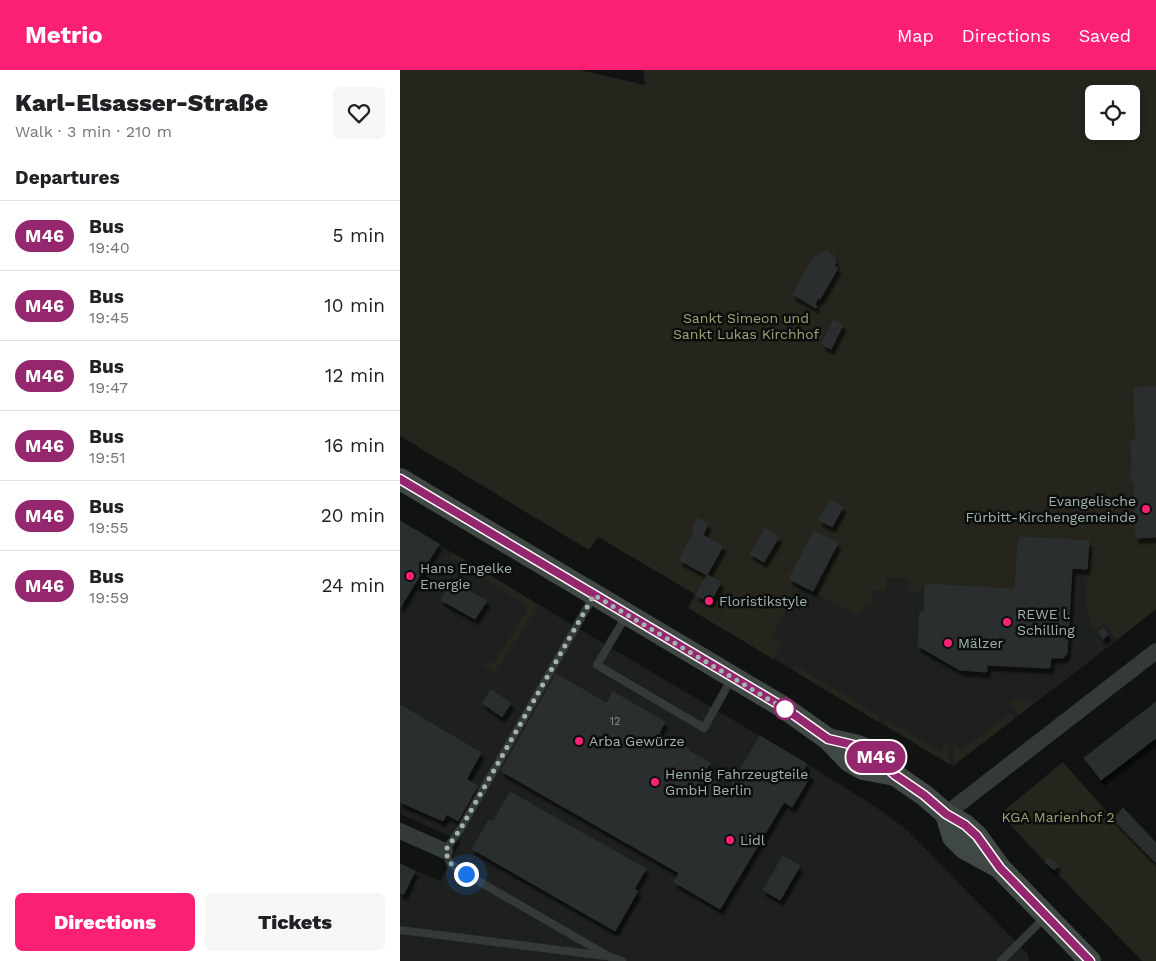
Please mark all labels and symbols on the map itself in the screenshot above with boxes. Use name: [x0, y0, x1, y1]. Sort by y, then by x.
park label: Sankt Simeon und Sankt Lukas Kirchhof: [673, 310, 820, 342]
place label: Evangelische Fürbitt-Kirchengemeinde: [966, 493, 1136, 525]
marker: Evangelische Fürbitt-Kirchengemeinde: [1140, 503, 1152, 515]
place label: Hans Engelke Energie: [420, 560, 512, 592]
marker: Hans Engelke Energie: [404, 570, 416, 582]
place label: Floristikstyle: [719, 593, 807, 609]
marker: Floristikstyle: [703, 595, 715, 607]
place label: REWE l. Schilling: [1017, 606, 1075, 638]
marker: REWE l. Schilling: [1001, 616, 1013, 628]
place label: Mälzer: [958, 635, 1004, 651]
marker: Mälzer: [942, 637, 954, 649]
unlabelled marker: [774, 698, 796, 720]
house number: 12: [610, 715, 620, 728]
place label: Arba Gewürze: [589, 733, 685, 749]
marker: Arba Gewürze: [573, 735, 585, 747]
line badge: M46: [847, 741, 905, 773]
place label: Hennig Fahrzeugteile GmbH Berlin: [665, 766, 808, 798]
marker: Hennig Fahrzeugteile GmbH Berlin: [649, 776, 661, 788]
park label: KGA Marienhof 2: [1001, 809, 1115, 825]
place label: Lidl: [740, 832, 766, 848]
marker: Lidl: [724, 834, 736, 846]
your location: [454, 862, 479, 887]

